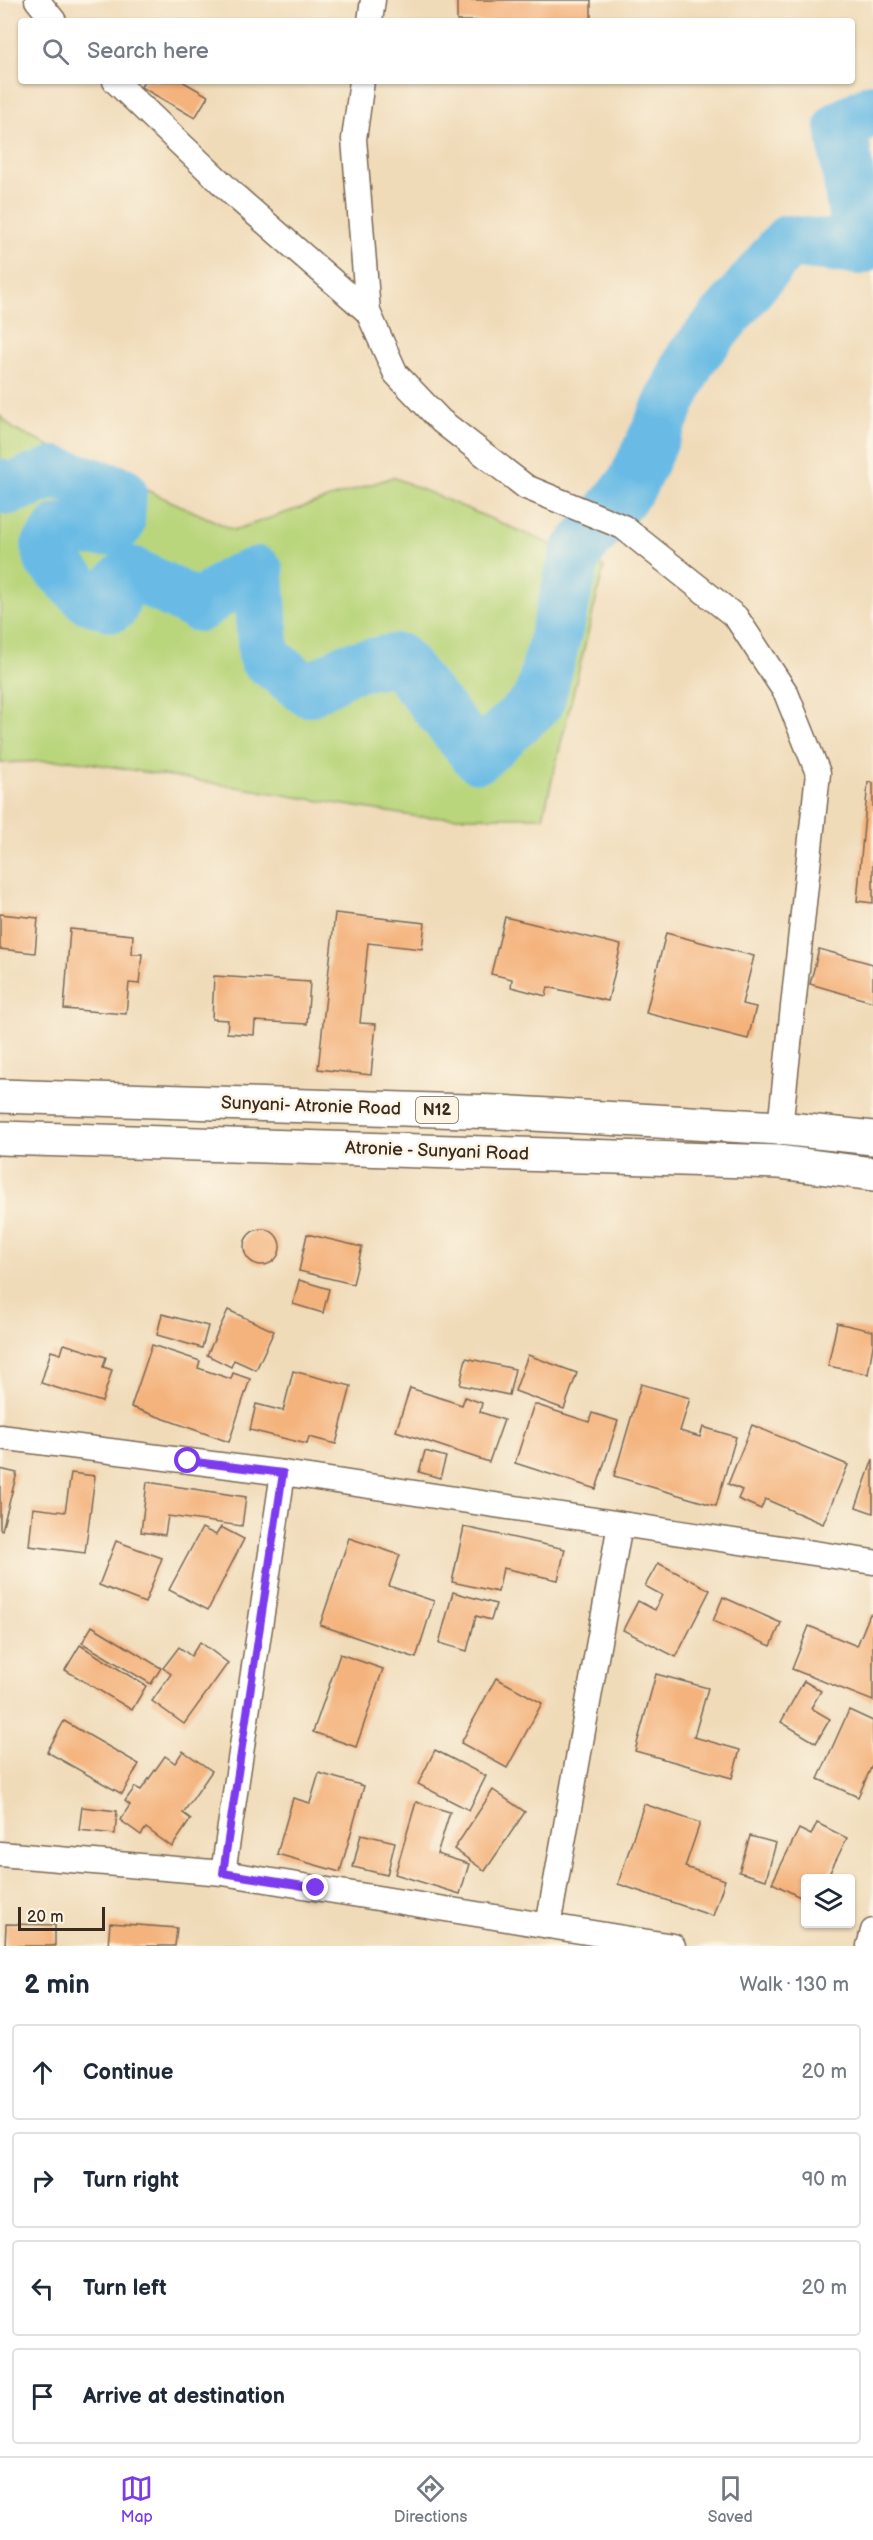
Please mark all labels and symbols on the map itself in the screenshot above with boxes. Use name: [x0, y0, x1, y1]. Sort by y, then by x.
street label: Sunyani- Atronie Road: [221, 1092, 401, 1120]
road number: N12: [416, 1097, 458, 1123]
street label: Atronie - Sunyani Road: [345, 1137, 529, 1165]
route start: [174, 1447, 200, 1473]
route end: [302, 1874, 328, 1900]
scale bar: [18, 1904, 105, 1932]

